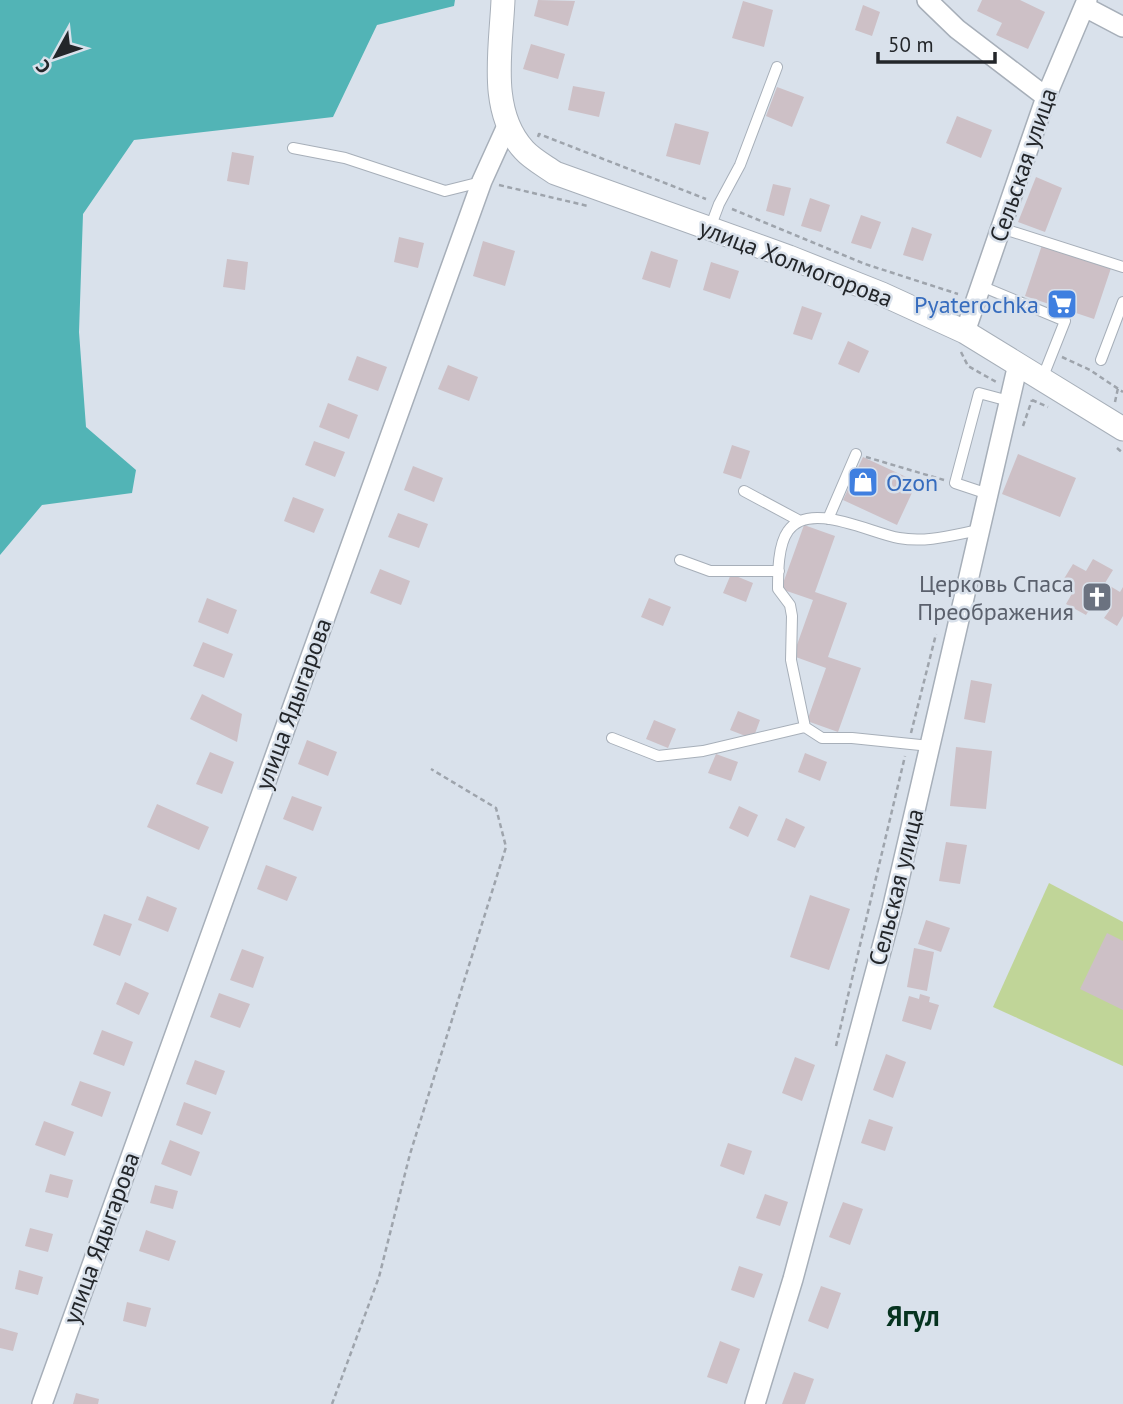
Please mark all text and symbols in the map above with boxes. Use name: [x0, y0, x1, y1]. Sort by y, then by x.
north arrow: [21, 21, 91, 91]
scale bar: [878, 21, 995, 65]
text: 50 m: [888, 31, 934, 58]
text: С: [30, 55, 56, 79]
street label: Сельская улица: [982, 84, 1064, 246]
street label: улица Холмогорова: [695, 212, 897, 314]
supermarket icon: Pyaterochka: [1045, 287, 1079, 321]
place label: Pyaterochka: [914, 289, 1039, 320]
shop icon: Ozon: [846, 465, 880, 499]
place label: Ozon: [886, 467, 938, 498]
place label: Церковь Спаса Преображения: [917, 568, 1074, 627]
church icon: Церковь Спаса Преображения: [1080, 580, 1114, 614]
street label: улица Ядыгарова: [248, 614, 338, 794]
street label: Сельская улица: [862, 805, 930, 969]
street label: улица Ядыгарова: [56, 1148, 146, 1328]
district label: Ягул: [886, 1297, 940, 1334]

